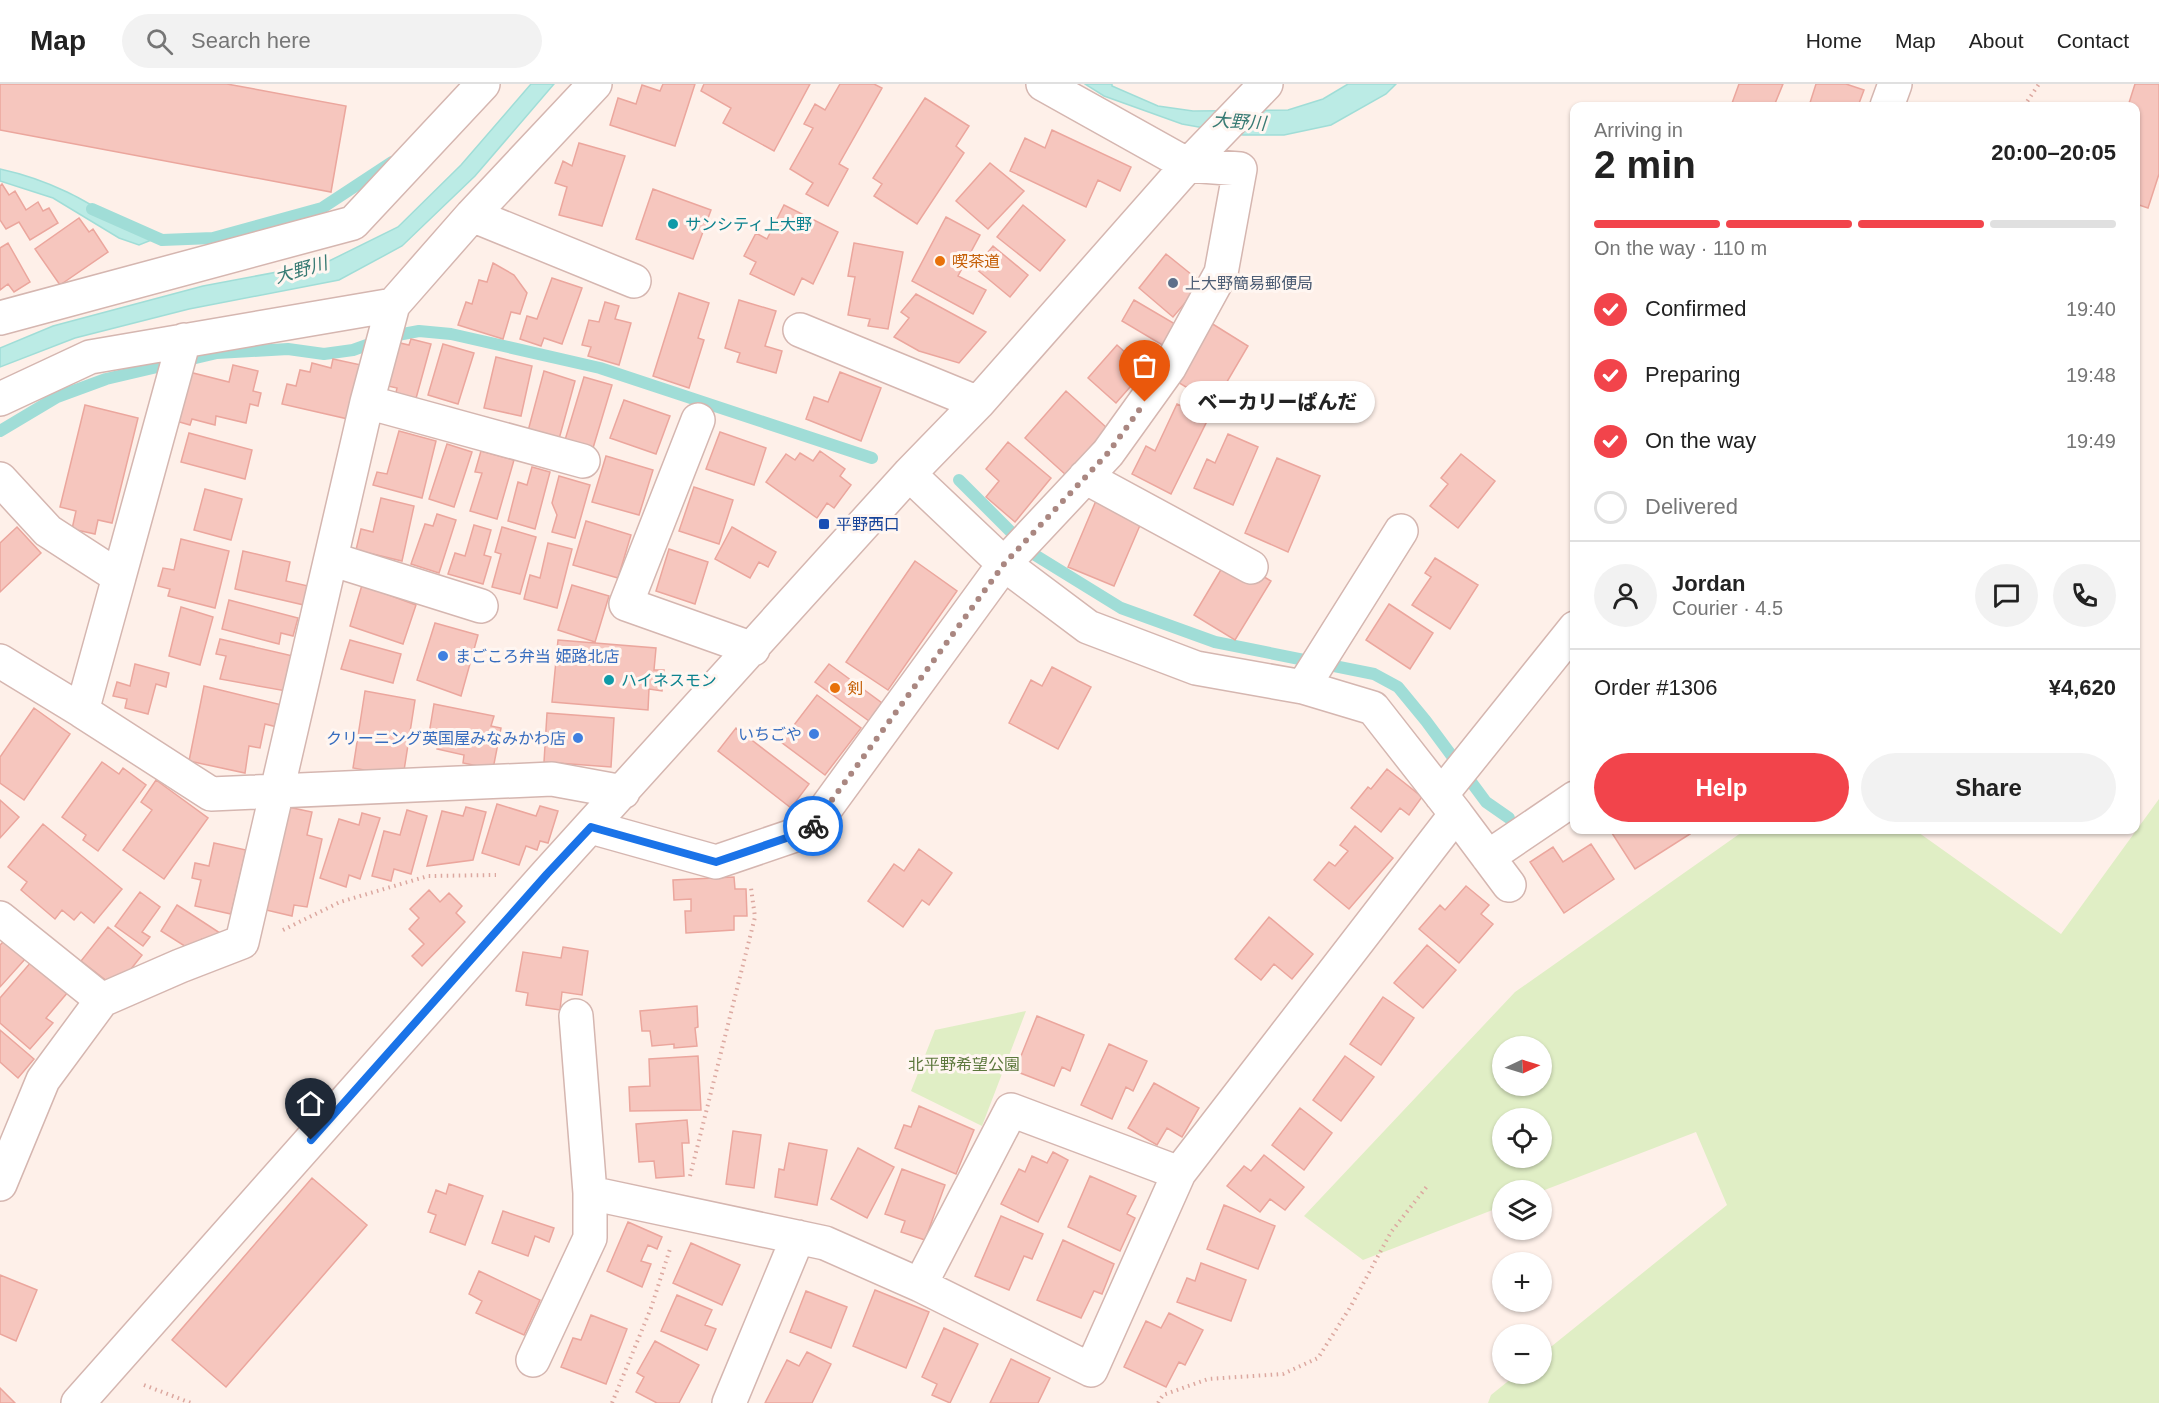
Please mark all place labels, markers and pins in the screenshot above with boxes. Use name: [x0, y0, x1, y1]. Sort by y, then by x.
place label: サンシティ上大野: [685, 216, 812, 233]
marker: サンシティ上大野: [666, 217, 680, 231]
place label: 喫茶道: [952, 253, 1000, 270]
marker: 喫茶道: [933, 254, 947, 268]
place label: 上大野簡易郵便局: [1185, 275, 1313, 292]
marker: 上大野簡易郵便局: [1166, 276, 1180, 290]
pin: [1119, 340, 1170, 402]
callout: ベーカリーぱんだ: [1181, 381, 1376, 423]
place label: 平野西口: [836, 516, 900, 533]
marker: 平野西口: [817, 517, 831, 531]
place label: まごころ弁当 姫路北店: [455, 648, 619, 665]
marker: まごころ弁当 姫路北店: [436, 649, 450, 663]
place label: ハイネスモン: [621, 672, 717, 689]
marker: ハイネスモン: [602, 673, 616, 687]
place label: 剣: [847, 680, 863, 697]
marker: 剣: [828, 681, 842, 695]
place label: いちごや: [738, 726, 802, 743]
marker: いちごや: [807, 727, 821, 741]
place label: クリーニング英国屋みなみかわ店: [326, 730, 566, 747]
marker: クリーニング英国屋みなみかわ店: [571, 731, 585, 745]
pin: [285, 1078, 336, 1140]

